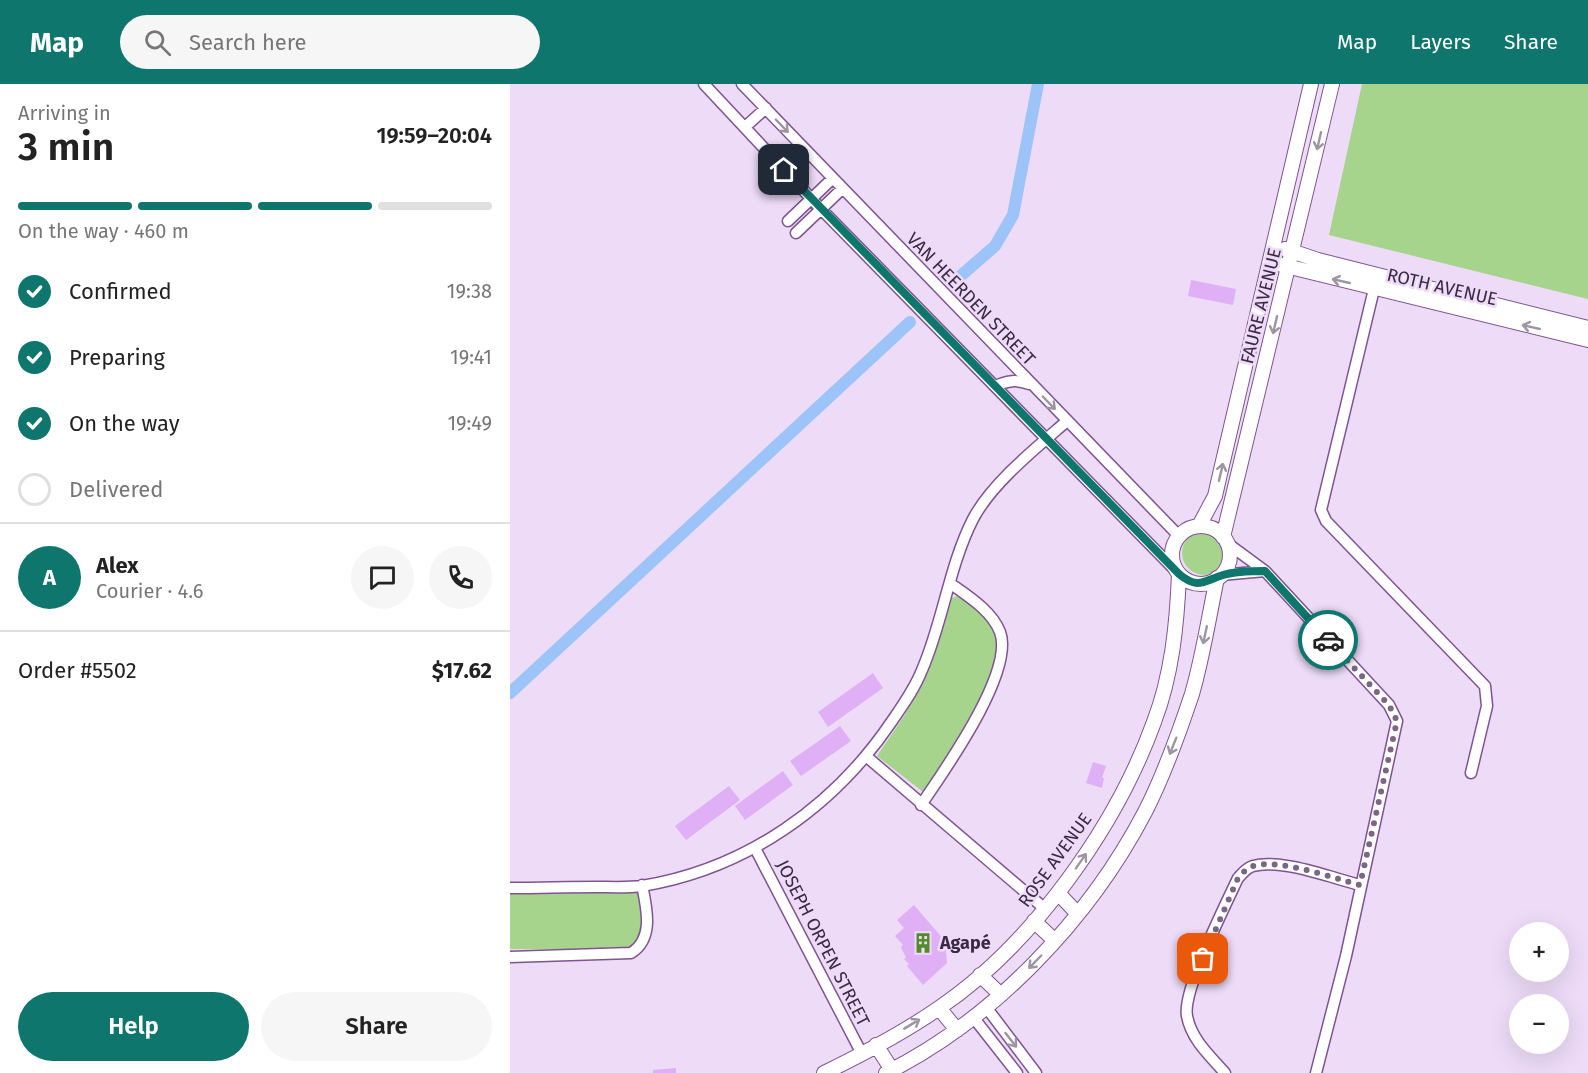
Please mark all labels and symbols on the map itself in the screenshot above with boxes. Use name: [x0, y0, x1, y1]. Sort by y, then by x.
one-way arrow: [775, 119, 790, 134]
one-way arrow: [1312, 131, 1324, 150]
pin: [758, 144, 809, 195]
street label: VAN HEERDEN STREET: [902, 228, 1041, 370]
street label: FAURE AVENUE: [1236, 246, 1286, 366]
street label: ROTH AVENUE: [1385, 264, 1499, 310]
one-way arrow: [1332, 275, 1351, 287]
one-way arrow: [1269, 315, 1280, 335]
one-way arrow: [1522, 320, 1541, 332]
one-way arrow: [1042, 395, 1056, 410]
one-way arrow: [1215, 463, 1227, 482]
courier: [1298, 610, 1358, 670]
one-way arrow: [1199, 625, 1210, 644]
one-way arrow: [1167, 737, 1178, 755]
street label: ROSE AVENUE: [1013, 809, 1097, 911]
one-way arrow: [1075, 853, 1087, 869]
street label: JOSEPH ORPEN STREET: [772, 856, 875, 1030]
building icon: Agapé: [911, 931, 935, 955]
place label: Agapé: [939, 932, 991, 954]
pin: [1177, 933, 1228, 984]
one-way arrow: [1028, 954, 1042, 969]
one-way arrow: [903, 1018, 920, 1030]
one-way arrow: [1004, 1032, 1017, 1048]

